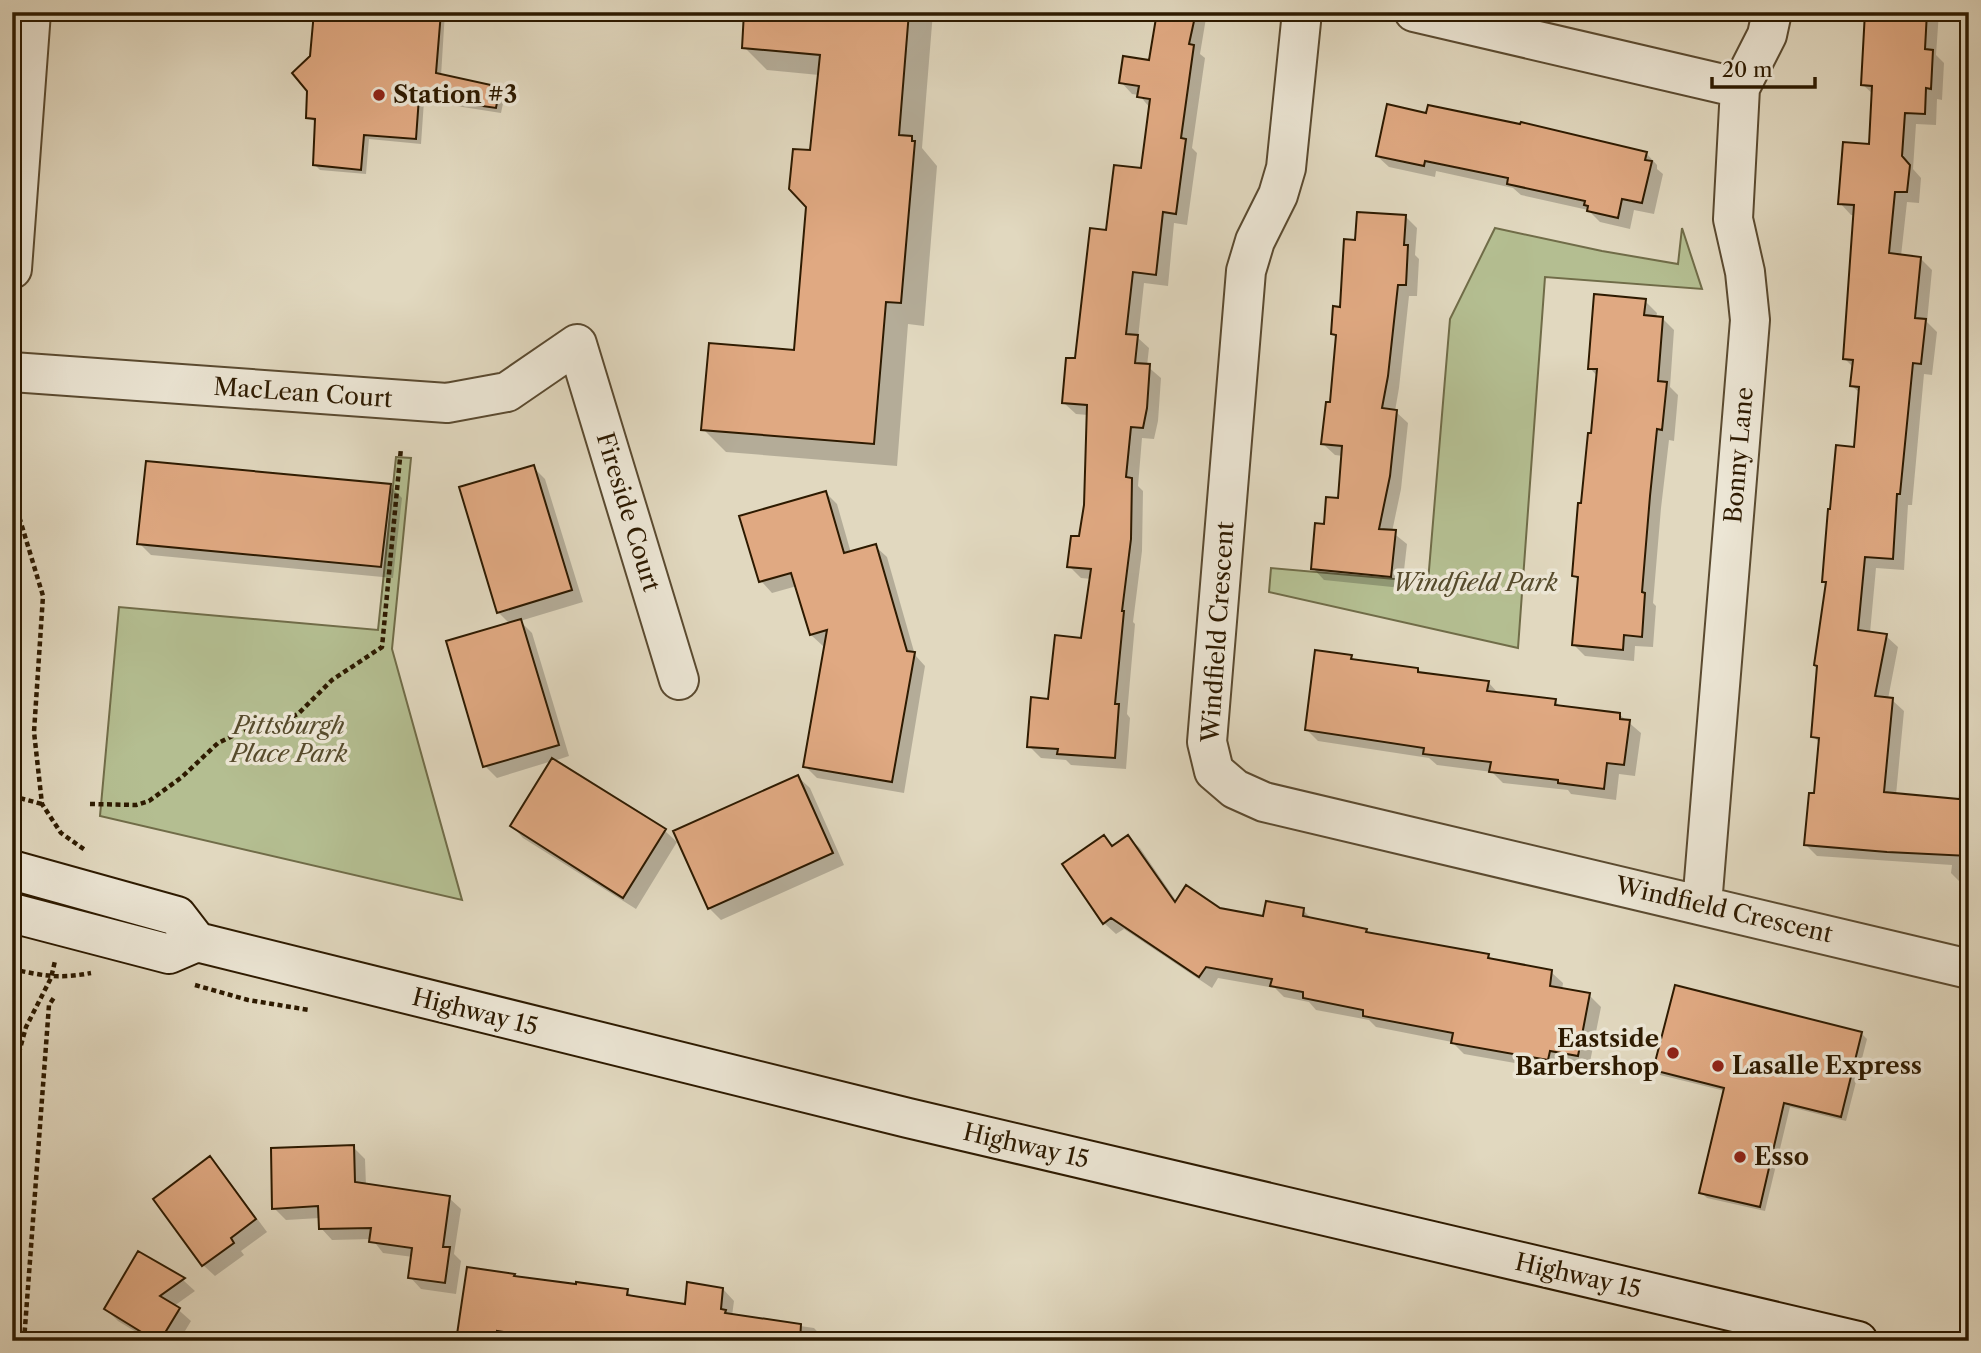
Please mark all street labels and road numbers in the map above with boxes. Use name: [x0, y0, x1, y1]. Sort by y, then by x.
street label: MacLean Court: [213, 372, 394, 413]
street label: Bonny Lane: [1718, 386, 1759, 524]
street label: Fireside Court: [591, 429, 667, 595]
street label: Windfield Crescent: [1195, 520, 1240, 745]
street label: Windfield Crescent: [1612, 870, 1836, 949]
street label: Highway 15: [409, 982, 541, 1041]
street label: Highway 15: [960, 1117, 1092, 1174]
street label: Highway 15: [1512, 1247, 1644, 1304]

